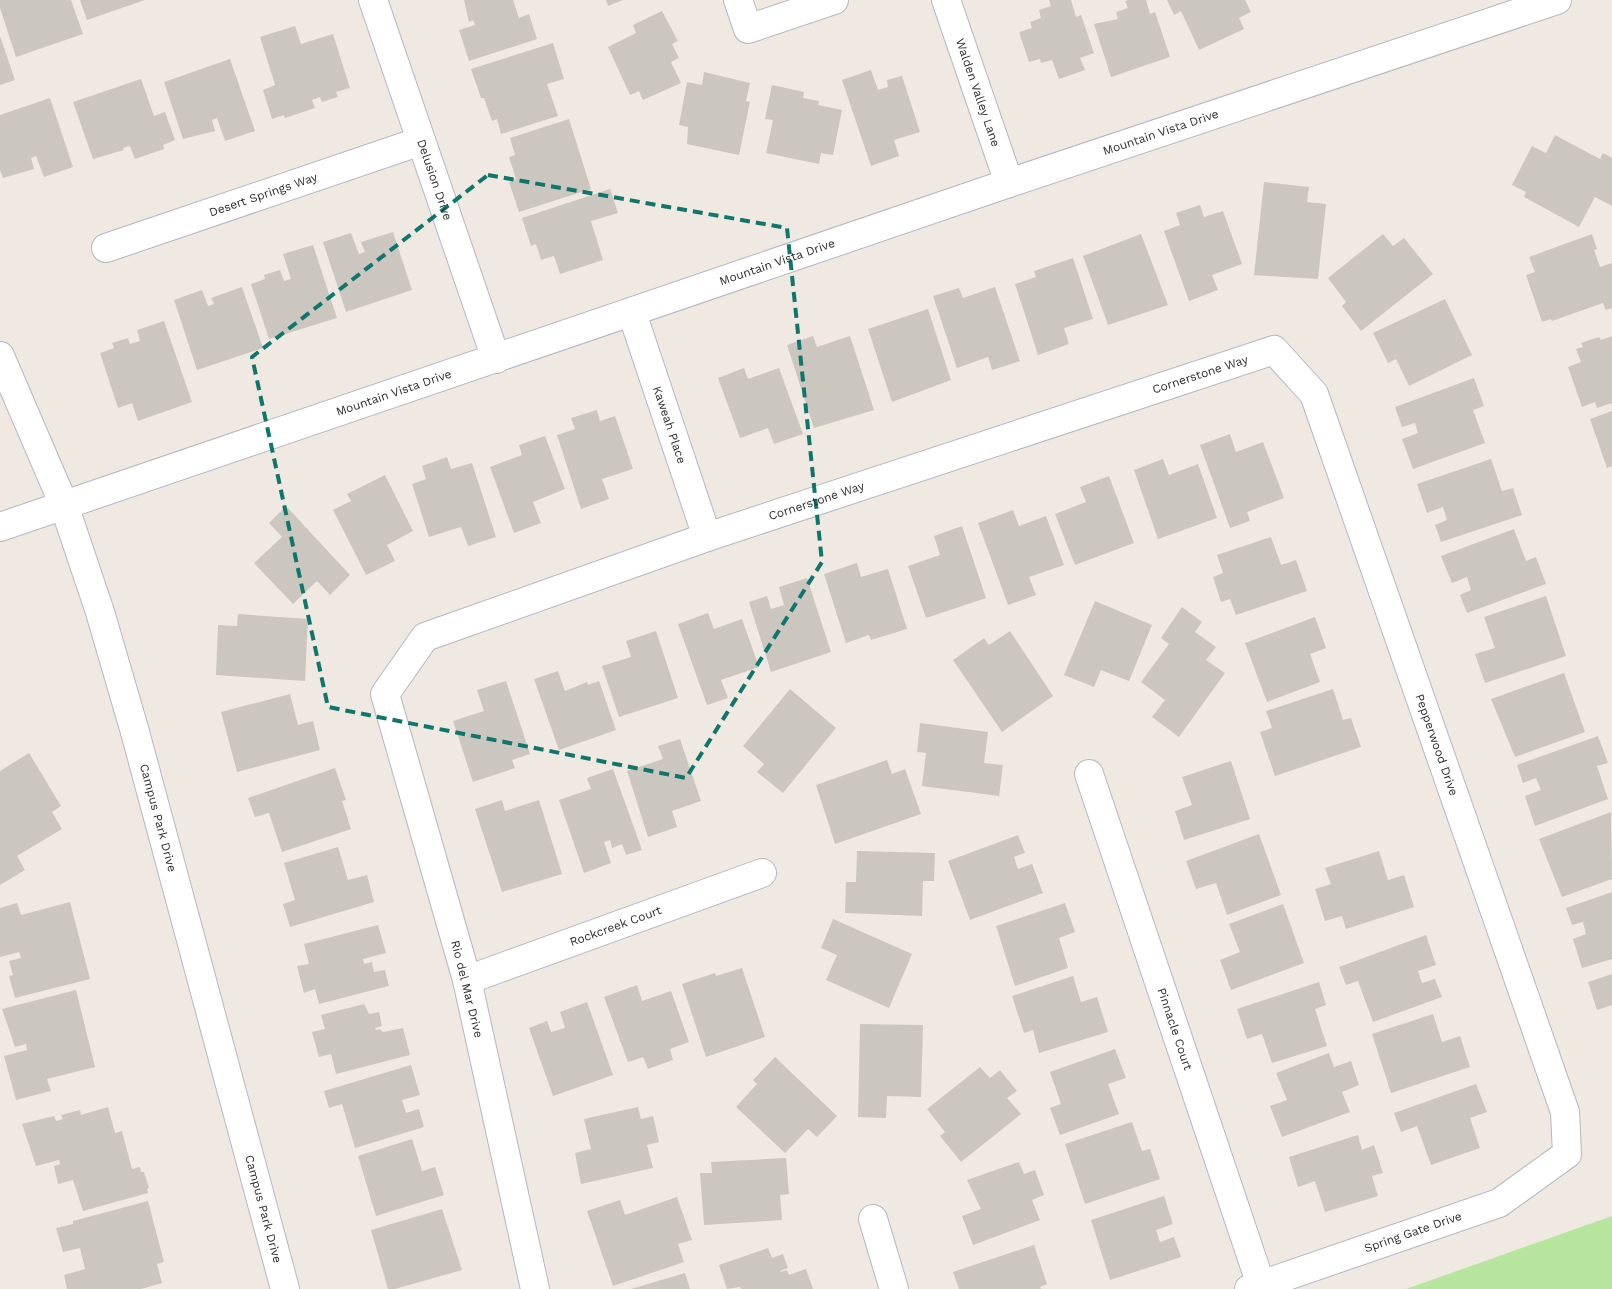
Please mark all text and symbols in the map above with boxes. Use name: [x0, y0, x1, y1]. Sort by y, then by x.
street label: Walden Valley Lane: [953, 37, 1003, 149]
street label: Mountain Vista Drive: [1101, 106, 1220, 158]
street label: Delusion Drive: [414, 137, 455, 222]
street label: Desert Springs Way: [207, 169, 320, 219]
street label: Mountain Vista Drive: [717, 236, 837, 288]
street label: Cornerstone Way: [1151, 352, 1250, 397]
street label: Mountain Vista Drive: [334, 367, 453, 419]
street label: Kaweah Place: [650, 384, 689, 466]
street label: Cornerstone Way: [767, 478, 867, 523]
street label: Pepperwood Drive: [1412, 692, 1461, 798]
street label: Campus Park Drive: [137, 762, 179, 874]
street label: Rockcreek Court: [568, 903, 663, 949]
street label: Rio del Mar Drive: [448, 939, 486, 1039]
street label: Pinnacle Court: [1154, 986, 1195, 1072]
street label: Campus Park Drive: [242, 1153, 285, 1265]
street label: Spring Gate Drive: [1362, 1209, 1464, 1255]

